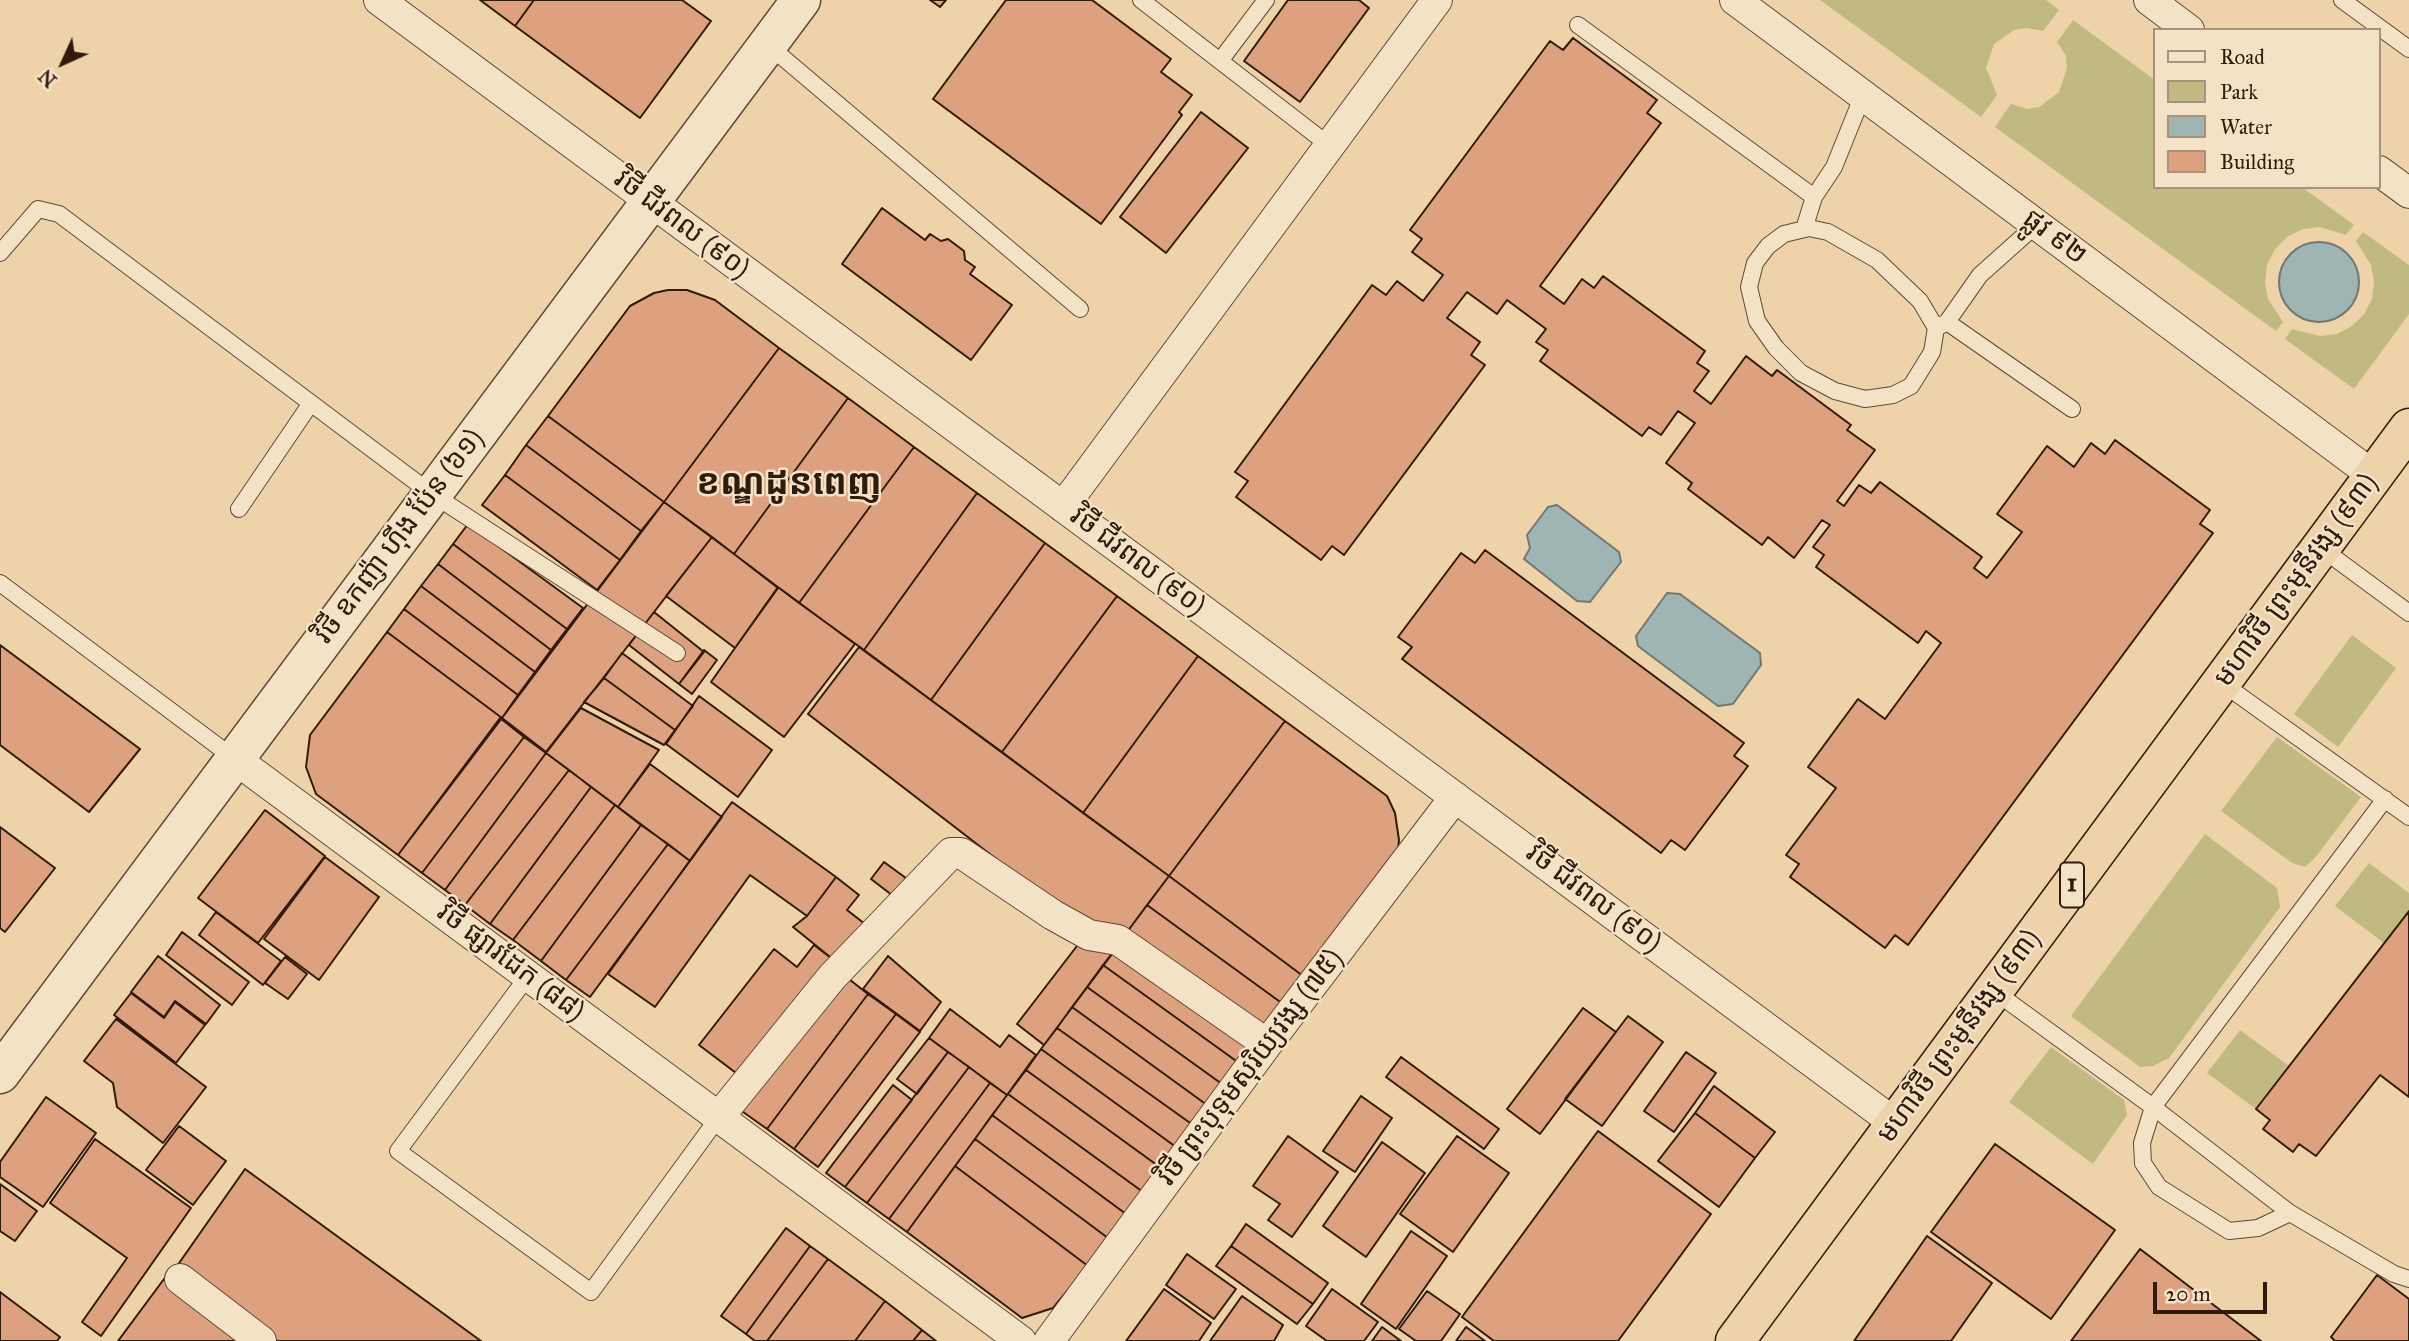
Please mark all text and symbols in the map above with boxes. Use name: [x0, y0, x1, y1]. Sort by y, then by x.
north arrow: [28, 28, 98, 98]
legend: [2154, 28, 2381, 189]
text: Road: [2220, 44, 2265, 70]
text: N: [34, 64, 62, 92]
text: Park: [2220, 79, 2258, 105]
text: Water: [2220, 114, 2272, 140]
text: Building: [2220, 149, 2294, 175]
street label: វិថី ជីវពល (៩០): [607, 163, 755, 287]
street label: ផ្លូវ ៩២: [2015, 203, 2093, 273]
street label: វិថី ឧកញ៉ា ហ៊ីង ប៉ែន (៦១): [308, 423, 492, 651]
district label: ខណ្ឌដូនពេញ: [696, 464, 882, 506]
street label: មហាវិថី ព្រះមុនីវង្ស (៩៣): [2208, 468, 2386, 694]
street label: វិថី ជីវពល (៩០): [1063, 500, 1211, 624]
street label: វិថី ជីវពល (៩០): [1519, 837, 1667, 961]
road number: 1: [2060, 862, 2084, 908]
street label: វិថី ផ្សារដែក (៨៨): [430, 897, 590, 1029]
street label: មហាវិថី ព្រះមុនីវង្ស (៩៣): [1871, 924, 2049, 1150]
street label: វិថី ព្រះបុទុមសុរិយ្យវង្ស (៧៥): [1151, 943, 1351, 1193]
scale bar: [2157, 1268, 2271, 1312]
text: 20 m: [2166, 1281, 2211, 1307]

